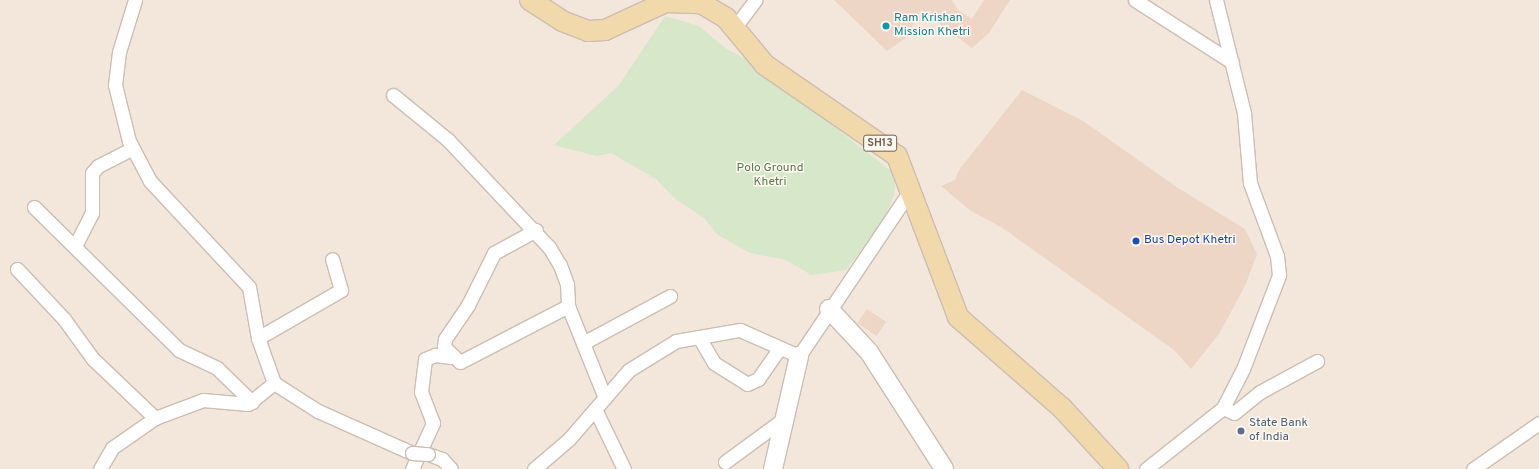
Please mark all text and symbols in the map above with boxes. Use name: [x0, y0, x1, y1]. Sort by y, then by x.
place label: Ram Krishan Mission Khetri: [894, 12, 970, 40]
marker: Ram Krishan Mission Khetri: [881, 21, 891, 31]
road number: SH13: [863, 134, 897, 152]
park label: Polo Ground Khetri: [737, 162, 803, 190]
place label: Bus Depot Khetri: [1144, 234, 1236, 248]
marker: Bus Depot Khetri: [1131, 236, 1141, 246]
place label: State Bank of India: [1249, 417, 1308, 445]
marker: State Bank of India: [1236, 426, 1246, 436]

